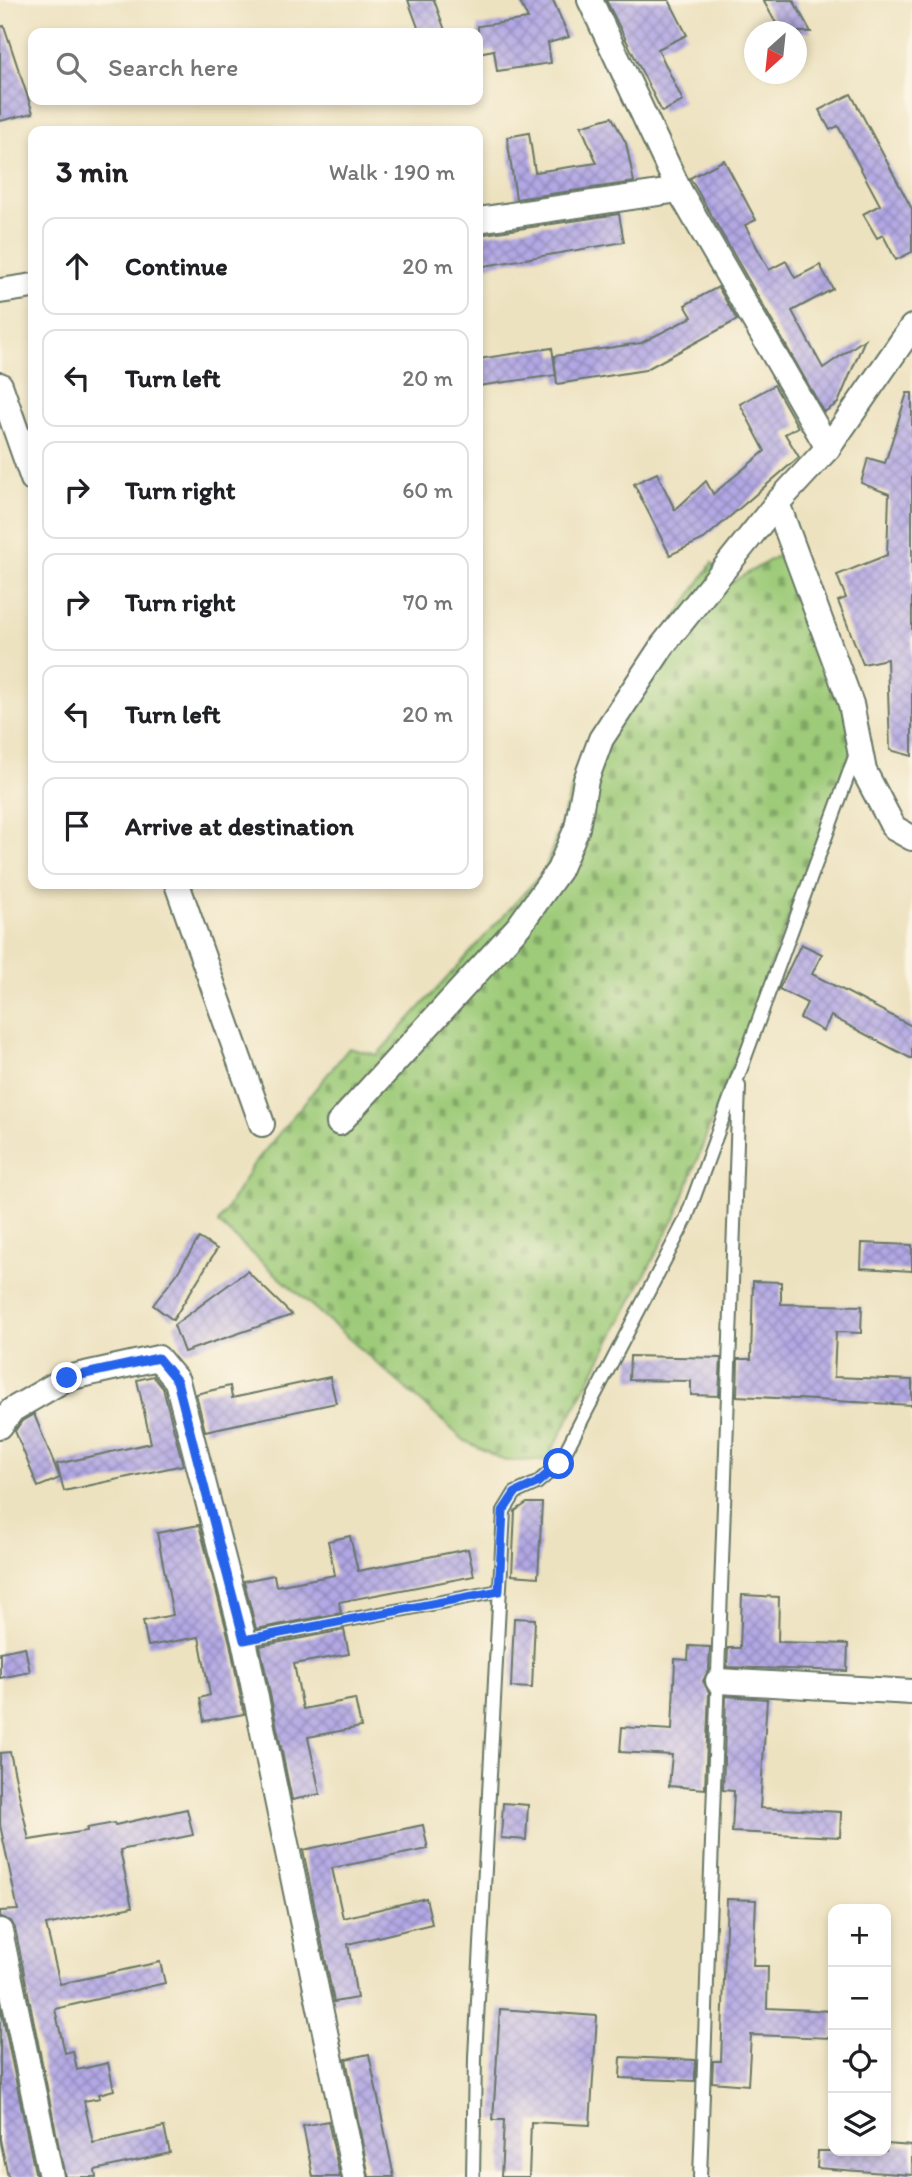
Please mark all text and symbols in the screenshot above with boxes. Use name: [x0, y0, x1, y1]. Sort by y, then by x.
north arrow: [744, 21, 807, 84]
search box: [28, 28, 483, 105]
icon: search: [52, 48, 90, 86]
text: Search here: [108, 51, 238, 83]
text: 3 min: [56, 153, 128, 190]
text: Walk · 190 m: [329, 158, 455, 186]
icon: ahead: [58, 247, 96, 285]
text: Continue: [125, 250, 228, 282]
text: 20 m: [402, 252, 453, 280]
icon: left: [58, 359, 96, 397]
text: Turn left: [125, 362, 221, 394]
text: 20 m: [402, 364, 453, 392]
icon: right: [58, 471, 96, 509]
text: Turn right: [125, 474, 236, 506]
text: 60 m: [402, 476, 453, 504]
icon: right: [58, 583, 96, 621]
text: Turn right: [125, 586, 236, 618]
text: 70 m: [403, 588, 453, 616]
icon: left: [58, 695, 96, 733]
text: Turn left: [125, 698, 221, 730]
text: 20 m: [402, 700, 453, 728]
icon: arrive: [58, 807, 96, 845]
text: Arrive at destination: [125, 810, 354, 842]
route end: [51, 1362, 82, 1393]
route start: [543, 1448, 574, 1479]
map controls: [828, 1904, 891, 2156]
button: +: [828, 1904, 891, 1967]
button: −: [828, 1967, 891, 2030]
button: locate: [828, 2030, 891, 2093]
button: layers: [828, 2093, 891, 2156]

